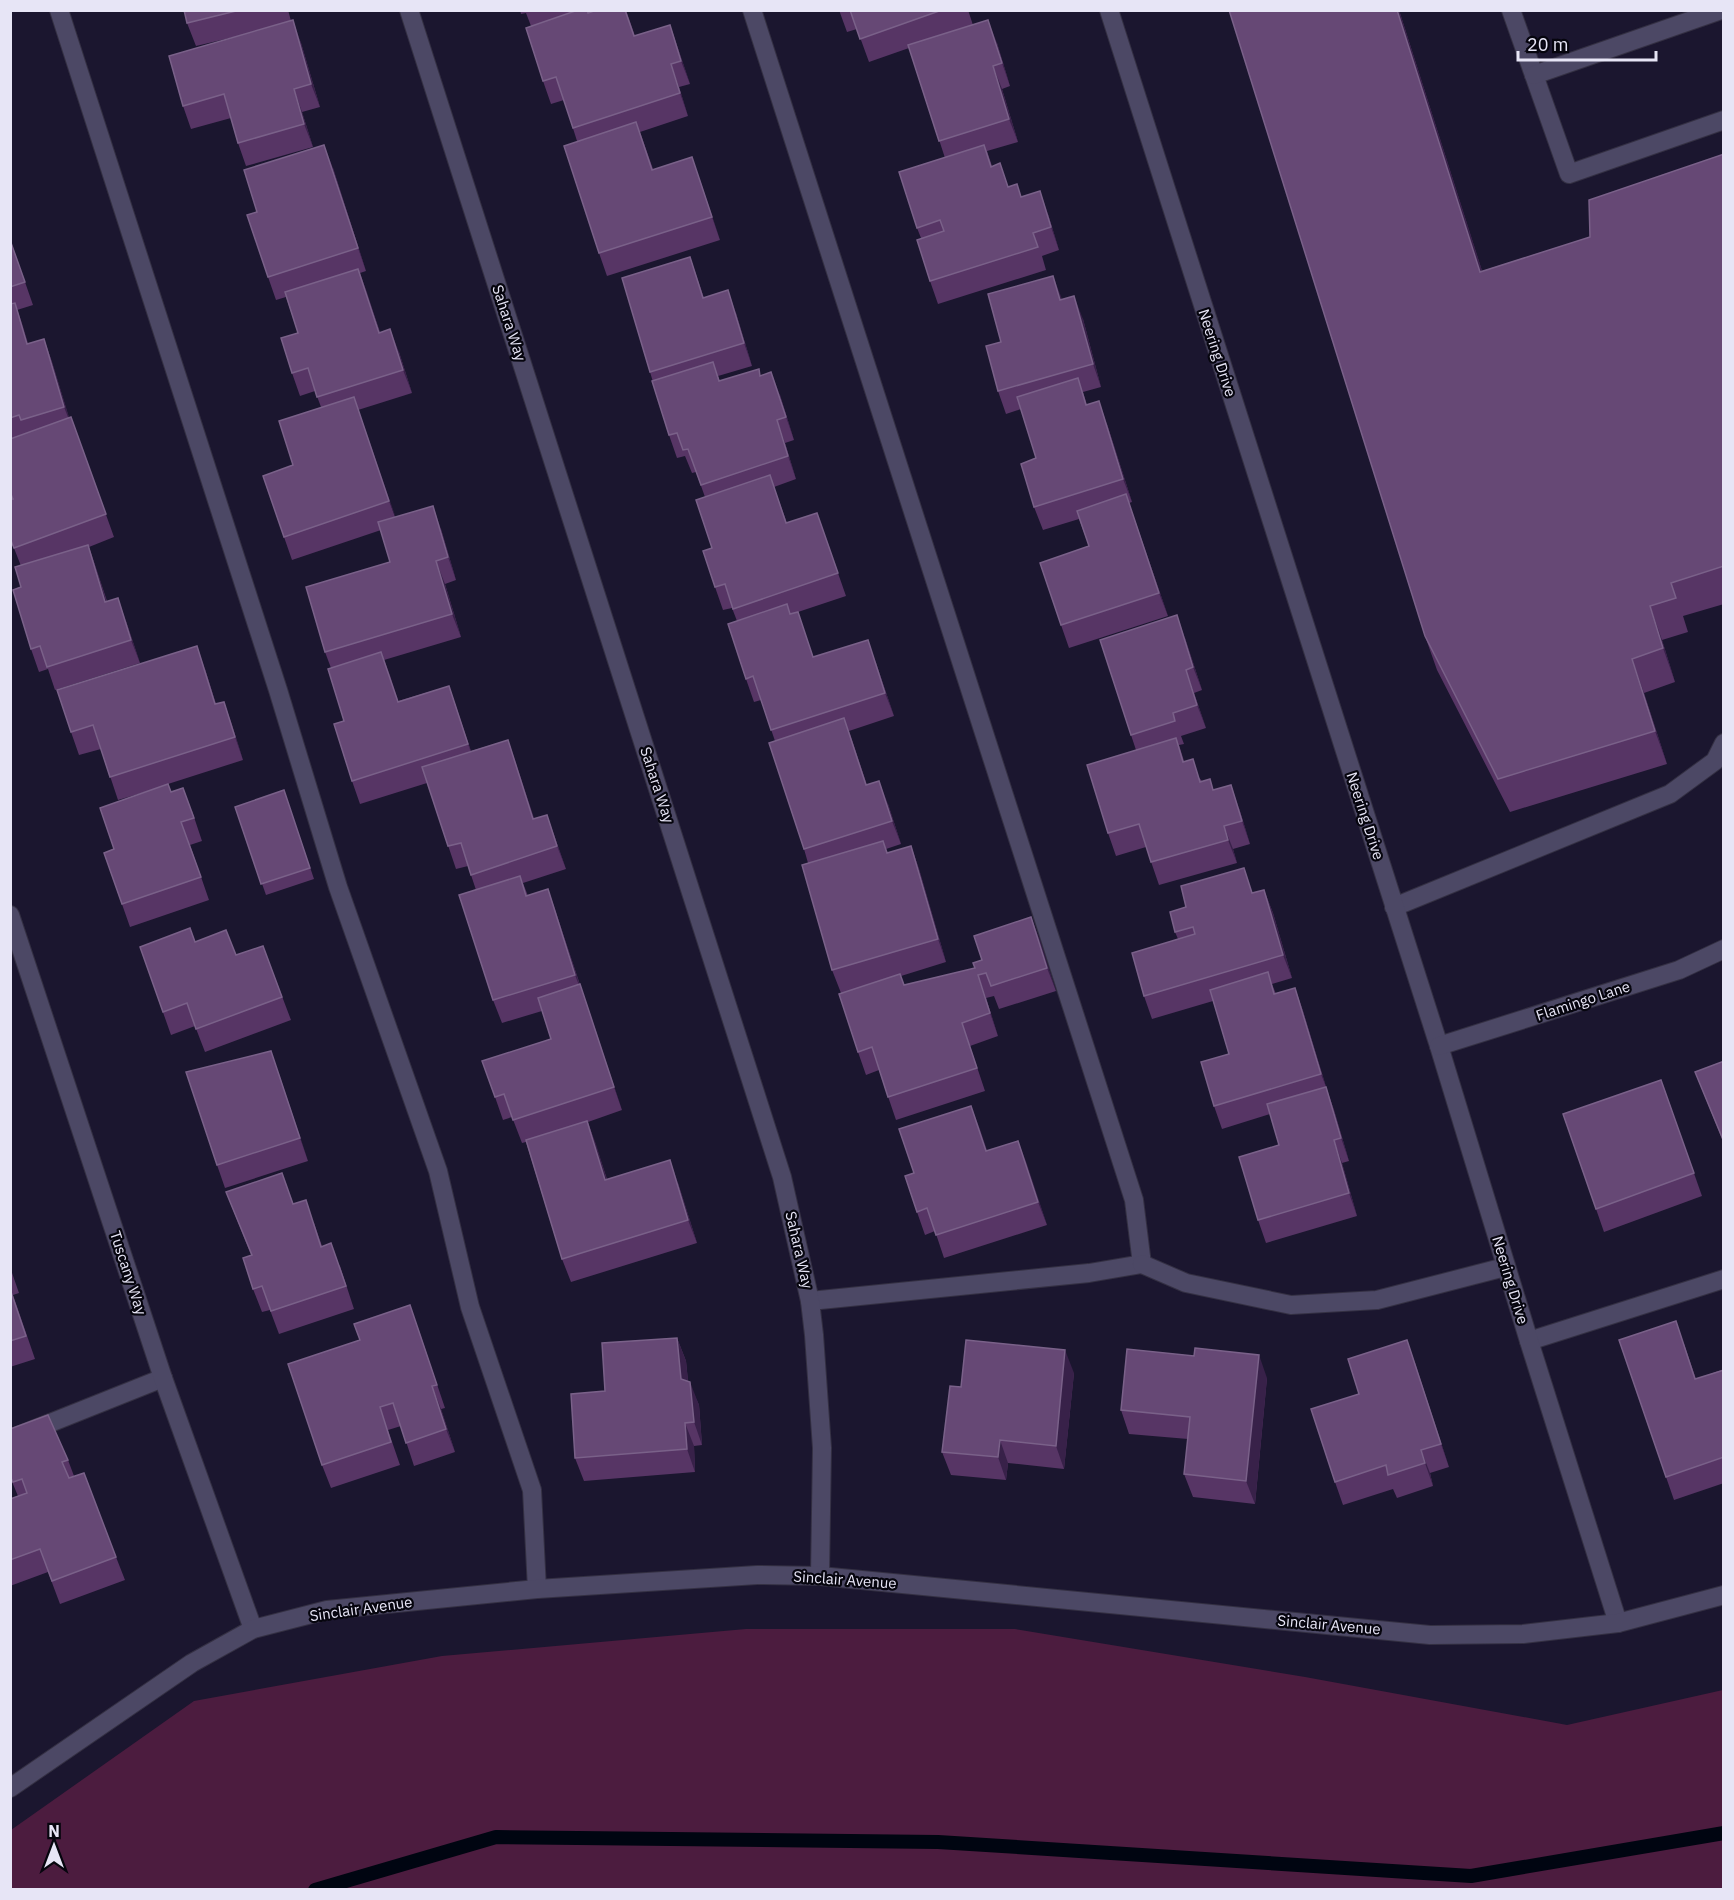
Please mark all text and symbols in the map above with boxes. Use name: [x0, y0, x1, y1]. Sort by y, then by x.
scale bar: [1518, 24, 1656, 62]
text: 20 m: [1527, 33, 1569, 56]
street label: Sahara Way: [488, 282, 531, 364]
street label: Neering Drive: [1194, 307, 1241, 399]
street label: Sahara Way: [636, 744, 679, 826]
street label: Neering Drive: [1342, 770, 1389, 862]
street label: Flamingo Lane: [1533, 976, 1632, 1025]
street label: Sahara Way: [781, 1209, 818, 1291]
street label: Tuscany Way: [106, 1228, 151, 1318]
street label: Neering Drive: [1488, 1233, 1533, 1326]
street label: Sinclair Avenue: [793, 1566, 897, 1593]
street label: Sinclair Avenue: [308, 1592, 414, 1625]
street label: Sinclair Avenue: [1277, 1611, 1381, 1638]
north arrow: [24, 1816, 84, 1876]
text: N: [48, 1821, 60, 1841]

